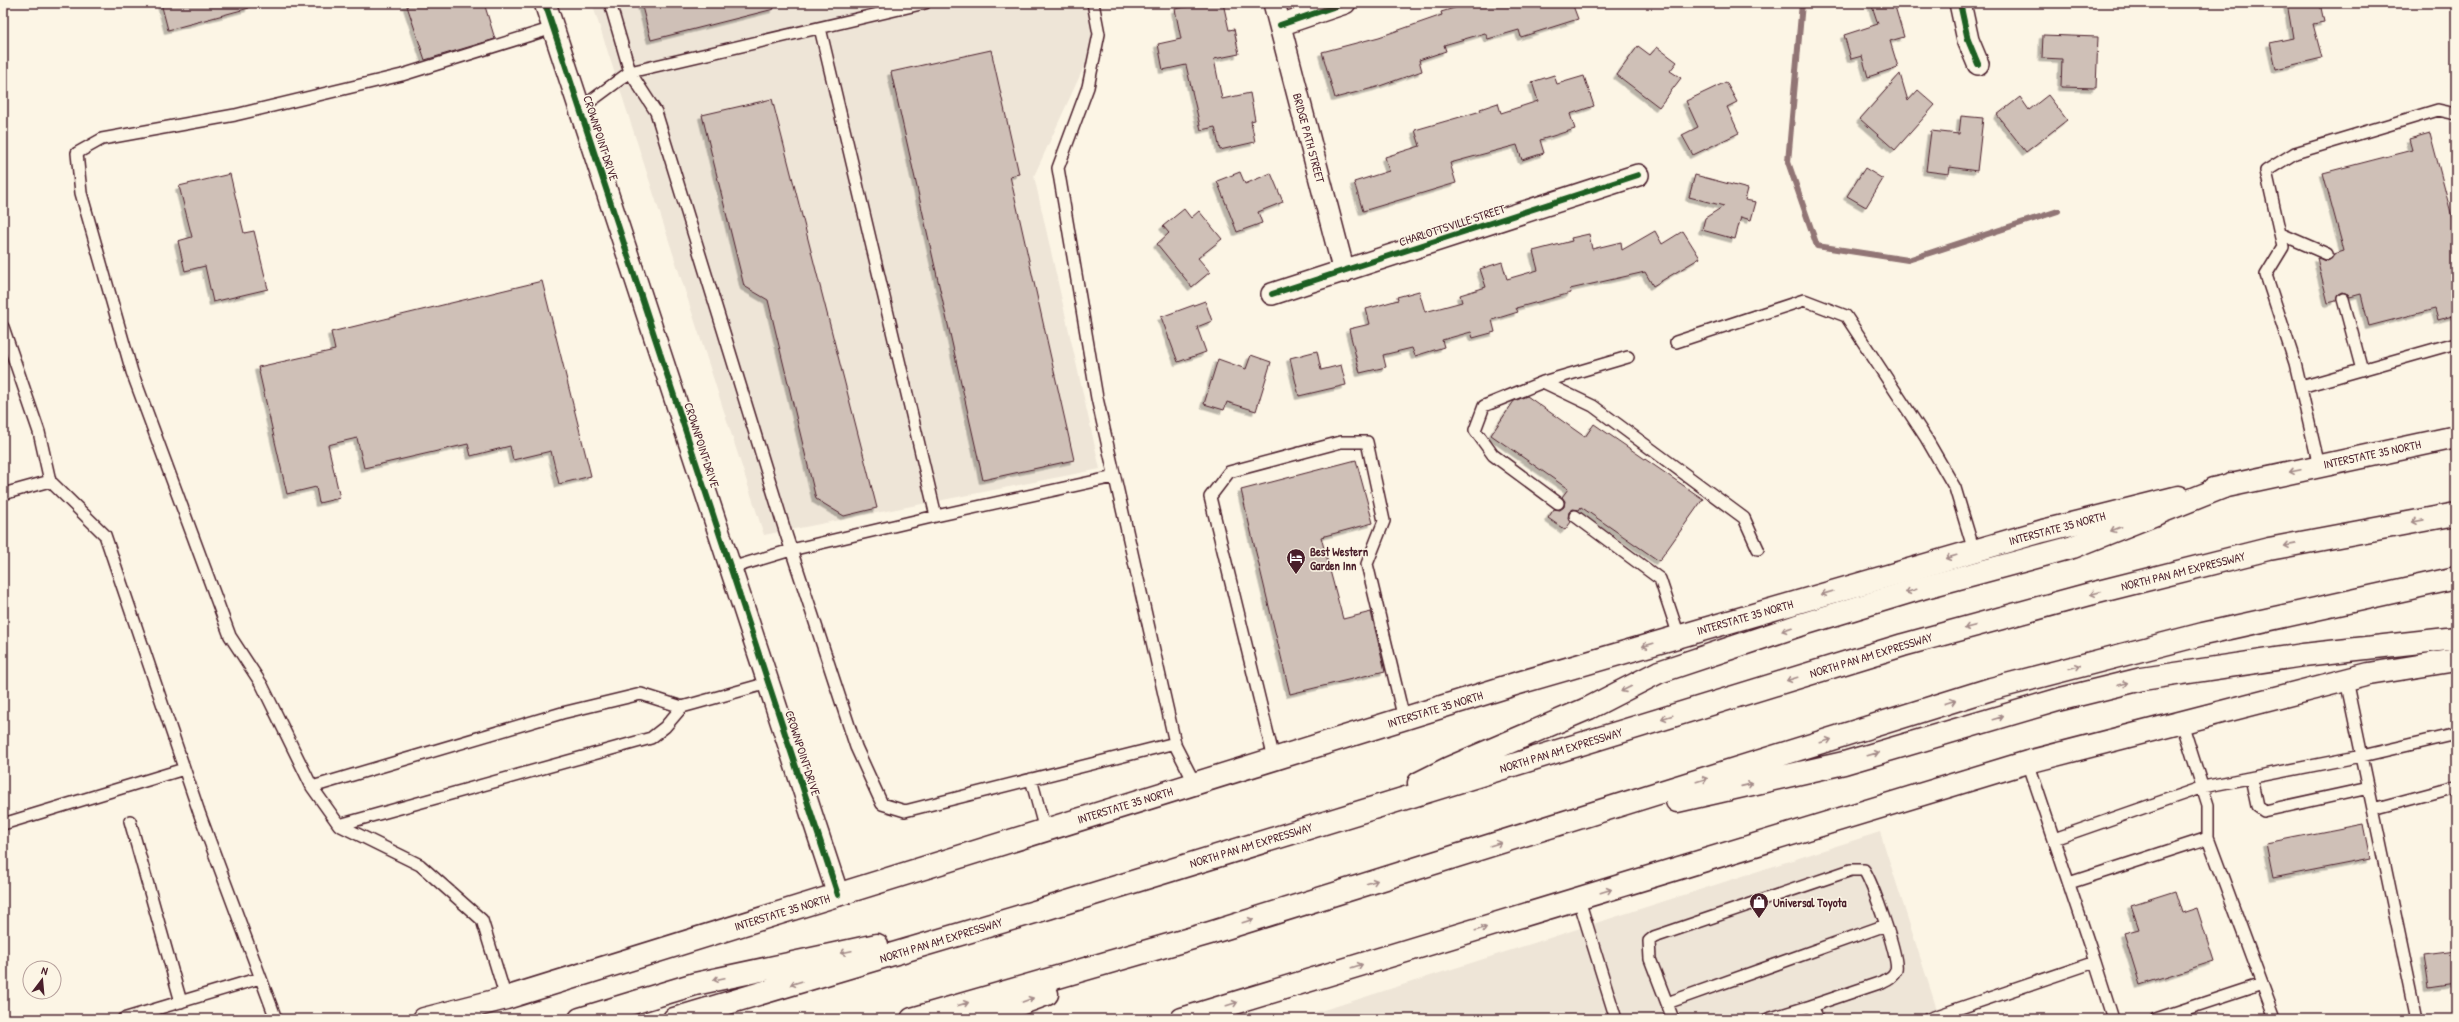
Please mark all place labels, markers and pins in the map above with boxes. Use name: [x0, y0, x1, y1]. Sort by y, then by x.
place label: Best Western Garden Inn: [1310, 543, 1369, 574]
hotel icon: Best Western Garden Inn: [1285, 547, 1307, 575]
shop icon: Universal Toyota: [1748, 891, 1770, 919]
place label: Universal Toyota: [1773, 894, 1847, 912]

